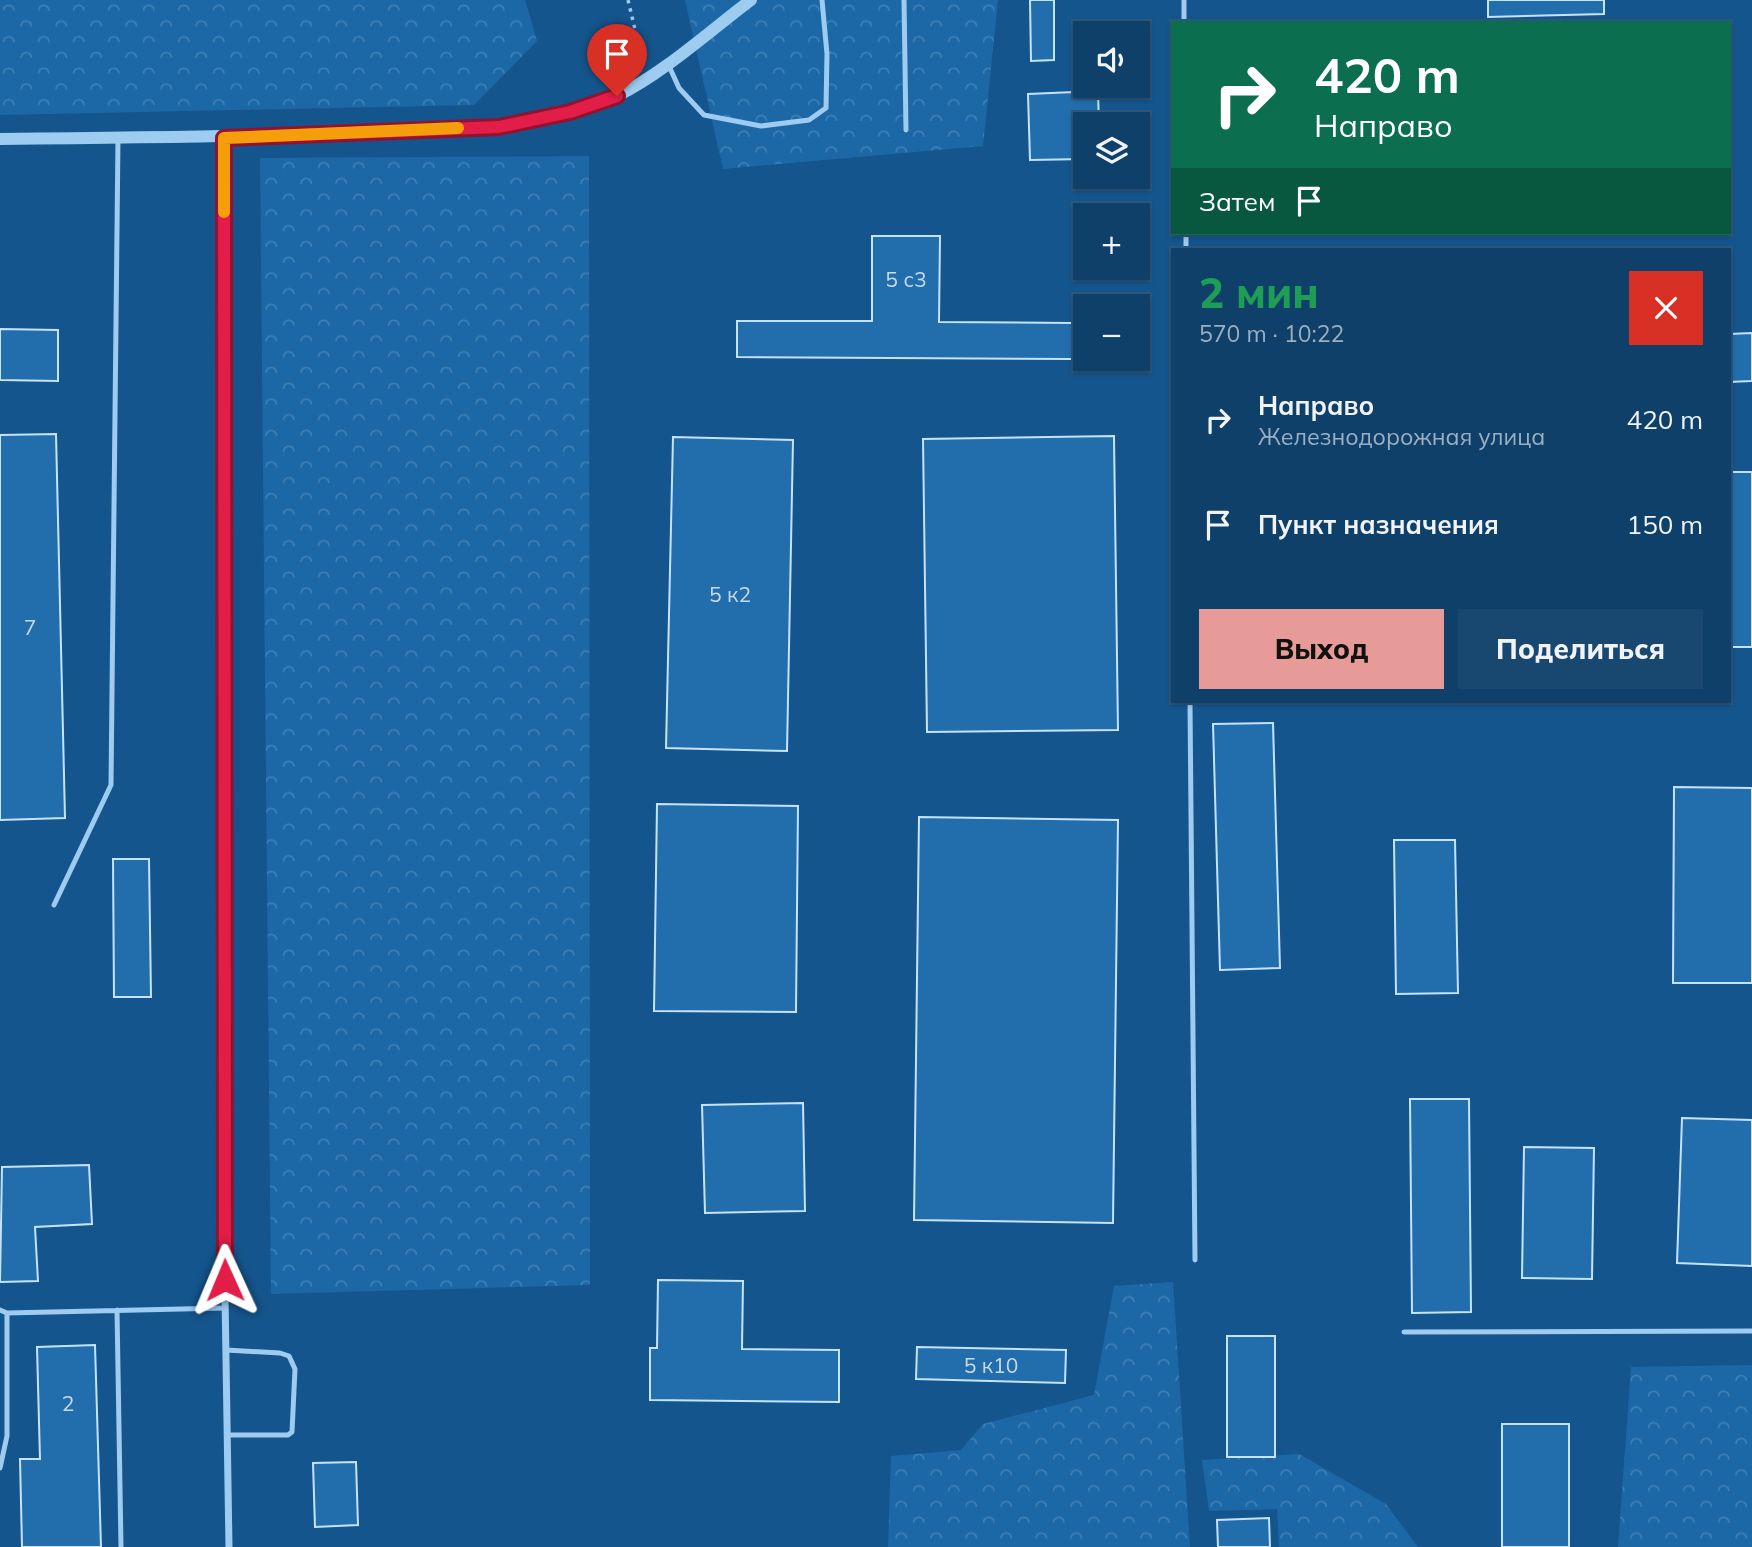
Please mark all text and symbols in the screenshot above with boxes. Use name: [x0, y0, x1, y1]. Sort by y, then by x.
map controls: [1073, 21, 1150, 371]
button: sound: [1073, 21, 1150, 98]
pin: [587, 24, 647, 96]
icon: arrive: [598, 35, 636, 73]
text: 420 m: [1314, 44, 1460, 105]
icon: right: [1199, 49, 1290, 140]
text: Направо: [1314, 105, 1453, 145]
button: layers: [1073, 112, 1150, 189]
icon: arrive: [1290, 182, 1328, 220]
text: Затем: [1199, 185, 1276, 218]
button: +: [1073, 203, 1150, 280]
house number: 5 с3: [885, 266, 927, 292]
text: 2 мин: [1199, 266, 1319, 319]
button: close: [1629, 271, 1703, 345]
button: −: [1073, 294, 1150, 371]
text: 570 m · 10:22: [1199, 319, 1344, 348]
text: Направо: [1258, 389, 1374, 422]
icon: right: [1199, 401, 1237, 439]
text: 420 m: [1627, 403, 1703, 436]
text: Железнодорожная улица: [1258, 422, 1545, 451]
icon: arrive: [1199, 506, 1237, 544]
text: Пункт назначения: [1258, 508, 1499, 541]
text: 150 m: [1627, 508, 1703, 541]
house number: 5 к2: [709, 581, 751, 607]
button: Выход: [1199, 609, 1444, 689]
button: Поделиться: [1458, 609, 1703, 689]
house number: 7: [24, 614, 36, 640]
position arrow: [188, 1243, 262, 1317]
house number: 5 к10: [964, 1352, 1018, 1378]
house number: 2: [62, 1390, 74, 1416]

